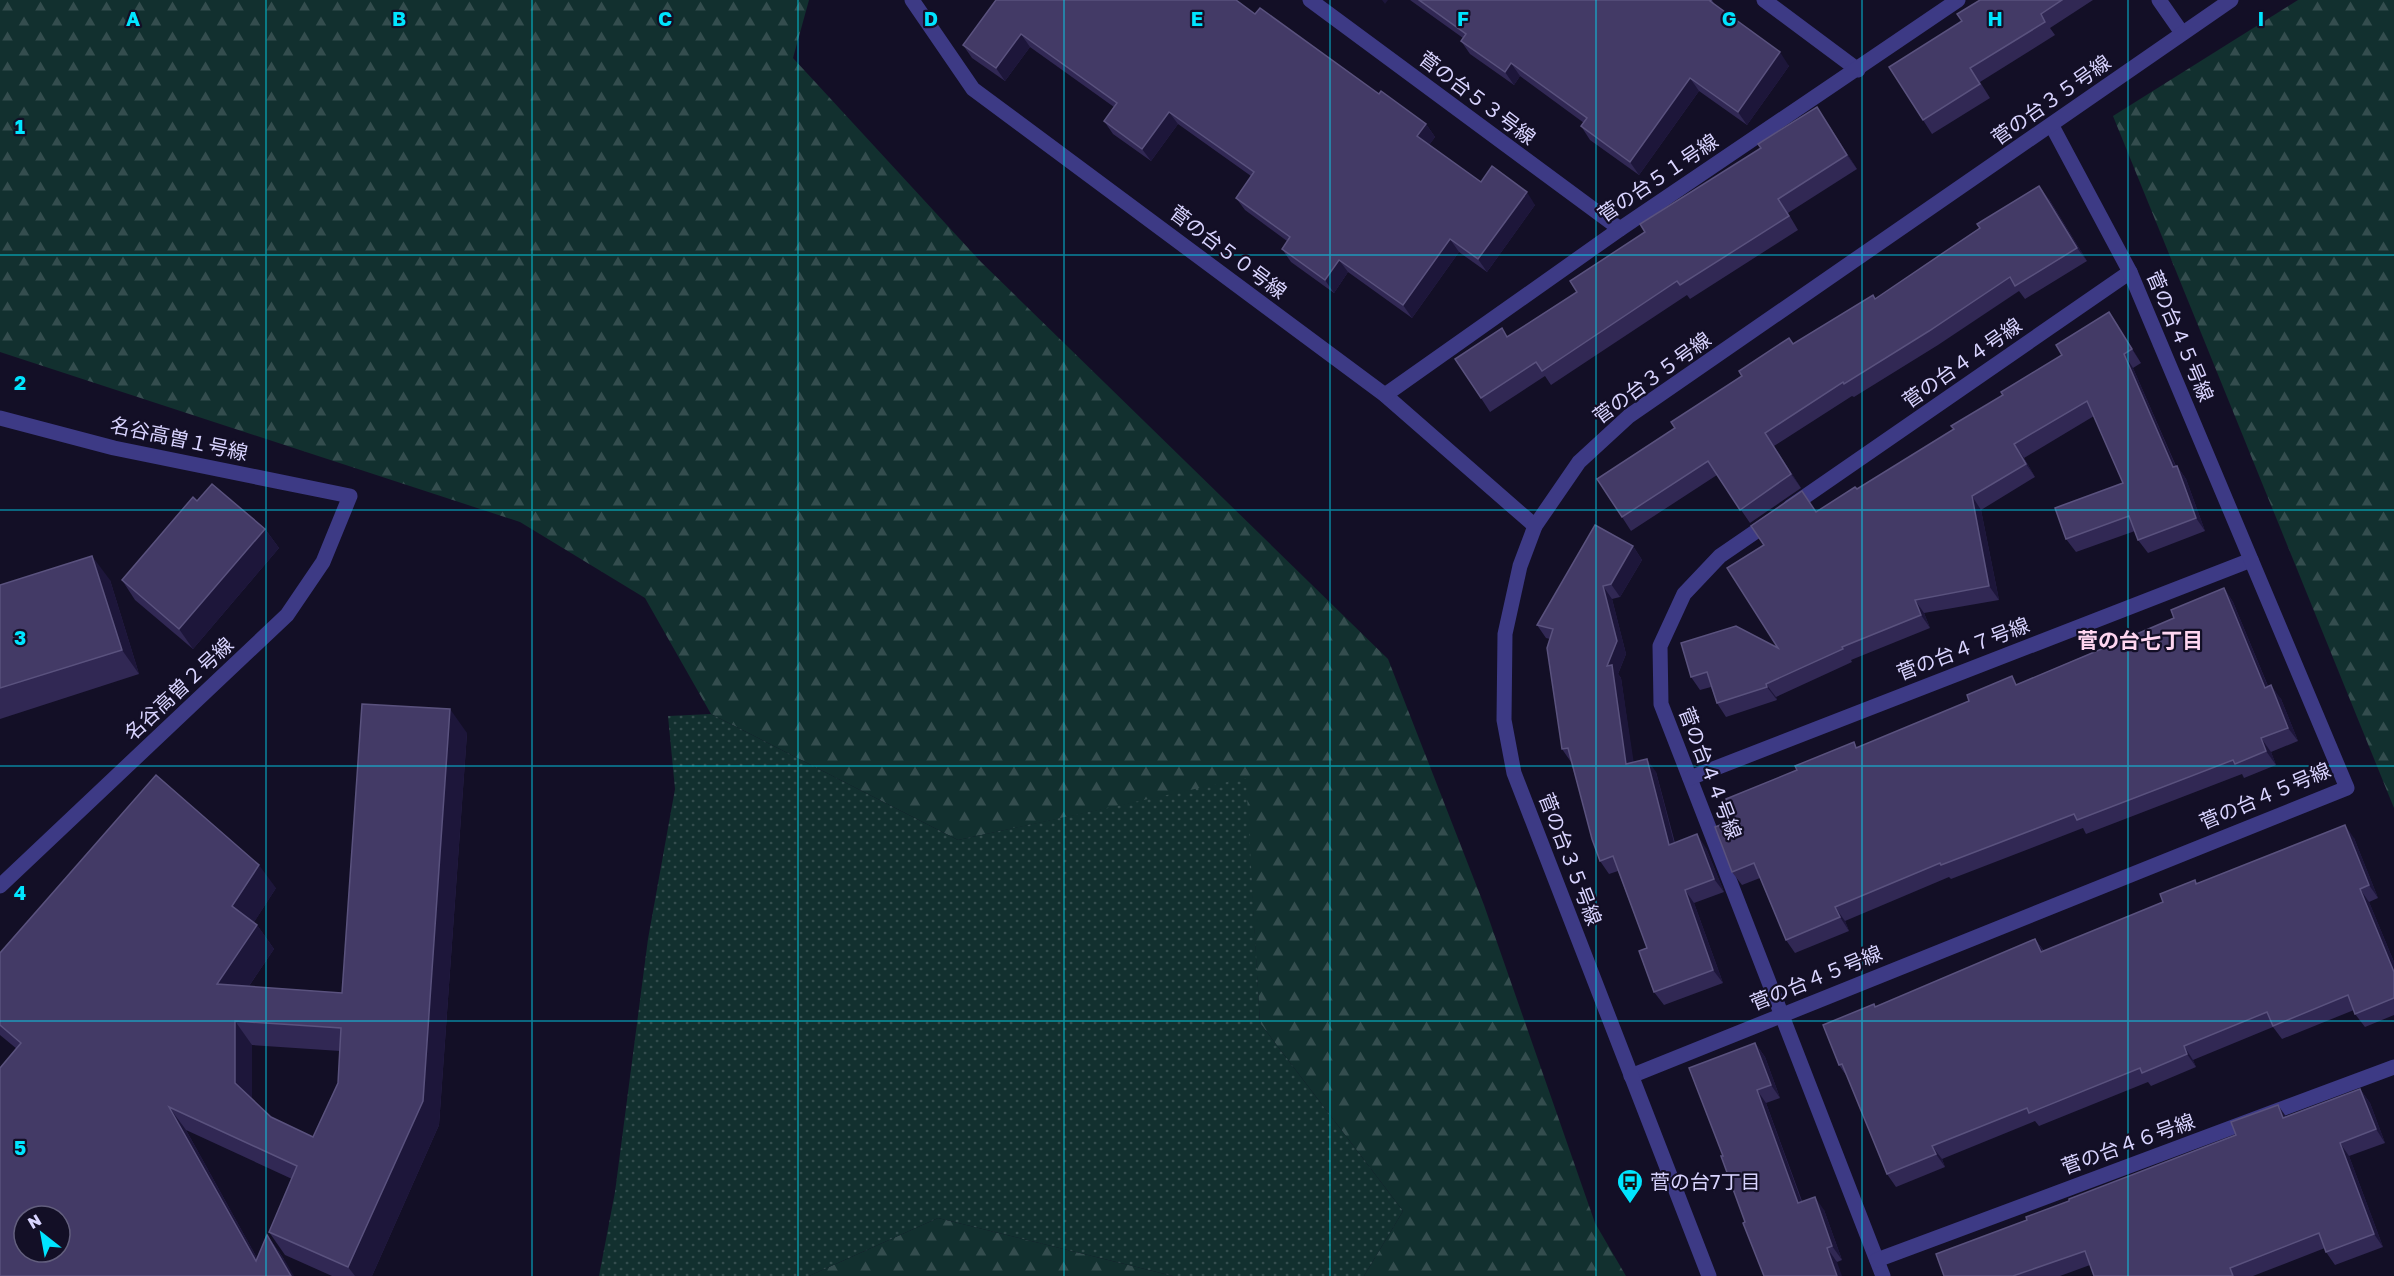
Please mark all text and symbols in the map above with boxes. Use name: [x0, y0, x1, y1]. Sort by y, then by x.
text: A: [126, 6, 140, 30]
text: B: [392, 6, 406, 30]
text: C: [658, 6, 672, 30]
text: D: [924, 6, 938, 30]
text: E: [1191, 6, 1203, 30]
text: F: [1457, 6, 1469, 30]
text: G: [1722, 6, 1736, 30]
text: H: [1987, 6, 2003, 30]
text: I: [2258, 6, 2264, 30]
street label: 菅の台５３号線: [1414, 45, 1541, 149]
street label: 菅の台３５号線: [1986, 49, 2115, 149]
text: 1: [15, 114, 25, 138]
street label: 菅の台５１号線: [1593, 128, 1722, 226]
street label: 菅の台５０号線: [1165, 199, 1292, 303]
street label: 菅の台４５号線: [2143, 266, 2219, 405]
street label: 菅の台４４号線: [1897, 312, 2026, 412]
street label: 菅の台３５号線: [1588, 326, 1715, 428]
text: 2: [14, 370, 26, 394]
street label: 名谷高曽１号線: [108, 412, 250, 464]
street label: 菅の台４７号線: [1893, 612, 2032, 684]
text: 3: [14, 625, 26, 649]
district label: 菅の台七丁目: [2077, 627, 2203, 653]
street label: 名谷高曽２号線: [119, 632, 238, 745]
street label: 菅の台４４号線: [1675, 703, 1747, 842]
street label: 菅の台４５号線: [2195, 757, 2334, 833]
street label: 菅の台３５号線: [1535, 789, 1607, 928]
text: 4: [14, 880, 26, 904]
street label: 菅の台４５号線: [1746, 940, 1885, 1014]
street label: 菅の台４６号線: [2058, 1108, 2198, 1178]
text: 5: [14, 1135, 26, 1159]
bus stop icon: 菅の台7丁目: [1615, 1167, 1645, 1205]
place label: 菅の台7丁目: [1650, 1169, 1761, 1193]
north arrow: [12, 1204, 72, 1264]
text: N: [24, 1209, 45, 1233]

